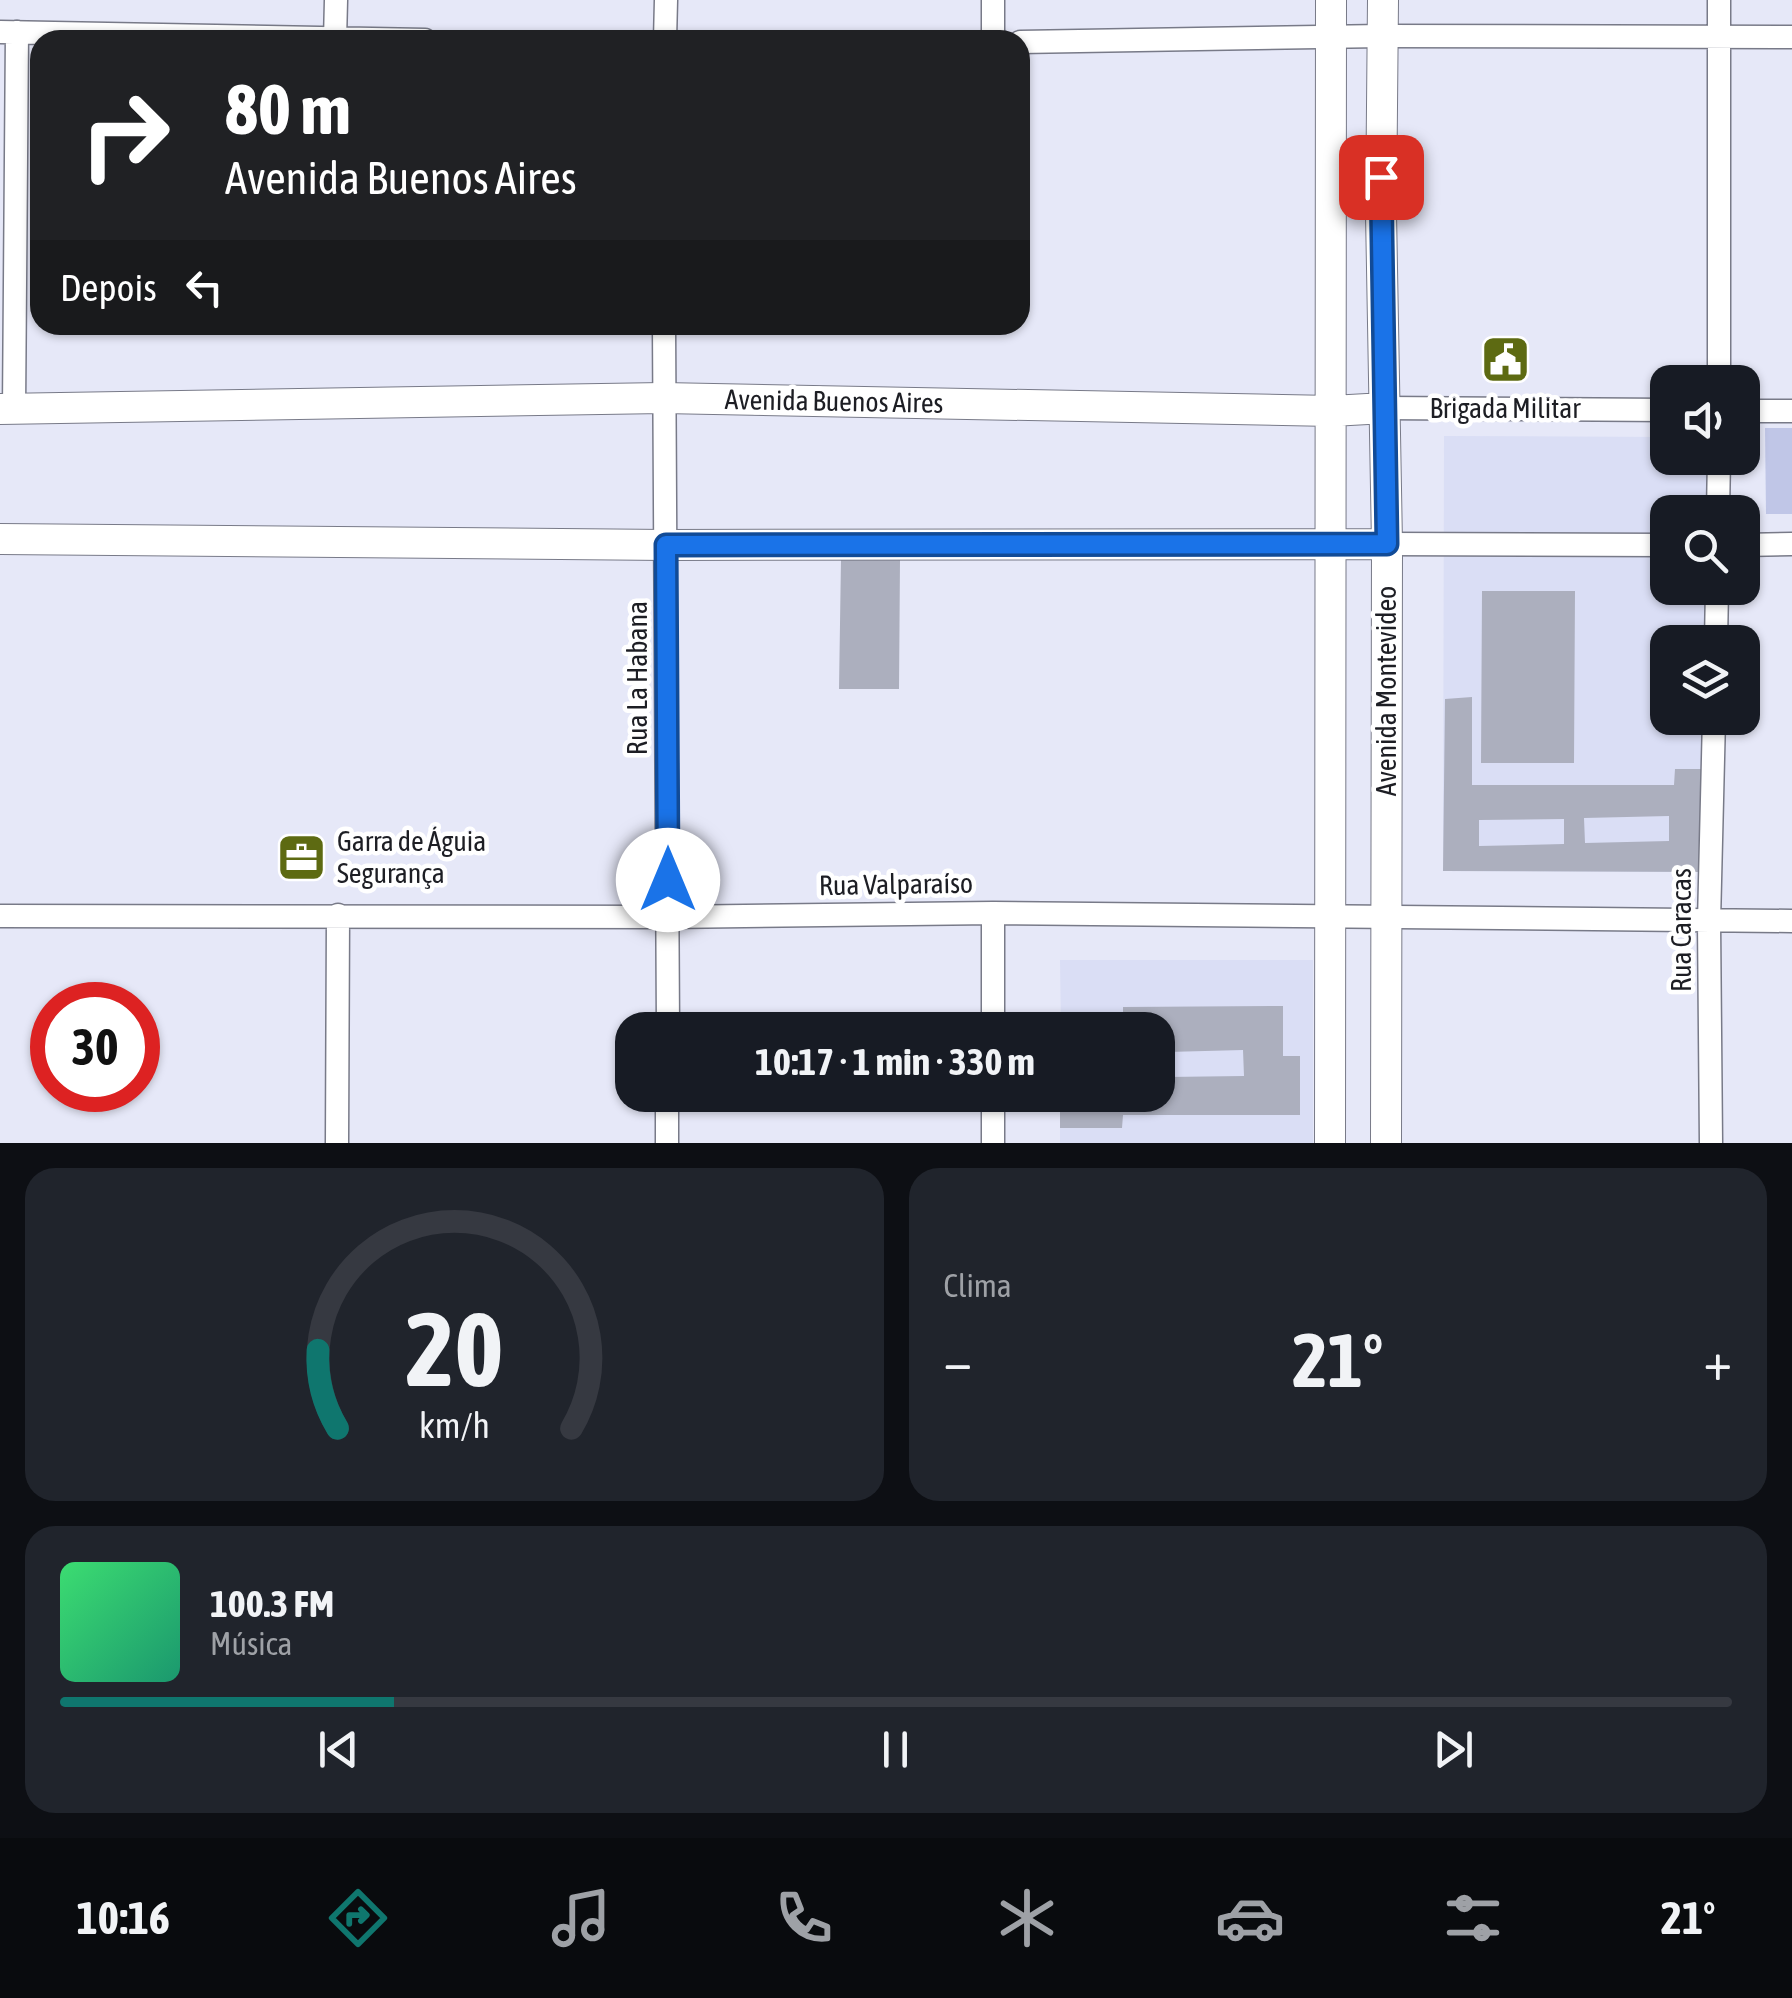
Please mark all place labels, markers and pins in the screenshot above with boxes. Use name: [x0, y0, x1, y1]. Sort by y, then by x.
pin: [1339, 135, 1424, 220]
public building icon: Brigada Militar: [1479, 334, 1531, 386]
place label: Brigada Militar: [1429, 392, 1581, 424]
place label: Garra de Águia Segurança: [337, 825, 486, 889]
office icon: Garra de Águia Segurança: [276, 831, 328, 883]

